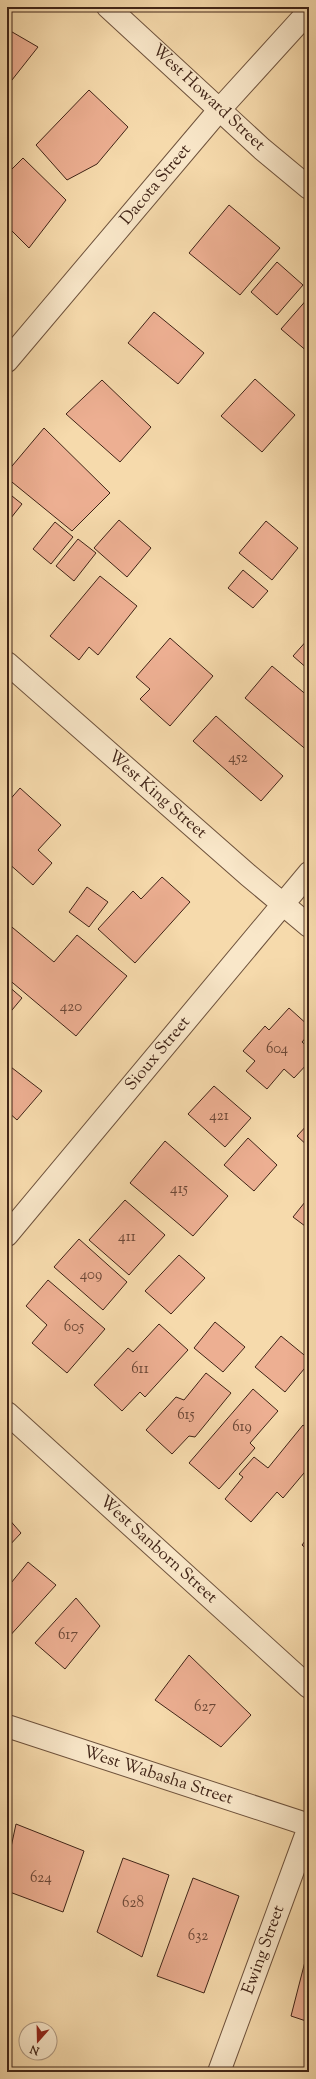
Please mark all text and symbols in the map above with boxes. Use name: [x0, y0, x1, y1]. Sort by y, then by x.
street label: West Howard Street: [146, 39, 270, 157]
street label: Dacota Street: [115, 139, 197, 231]
street label: West King Street: [102, 745, 212, 845]
house number: 452: [228, 748, 248, 769]
house number: 420: [60, 997, 82, 1018]
street label: Sioux Street: [120, 1011, 196, 1096]
house number: 604: [266, 1039, 289, 1060]
house number: 421: [209, 1106, 229, 1127]
house number: 415: [170, 1179, 188, 1200]
house number: 411: [118, 1227, 136, 1248]
house number: 409: [80, 1265, 102, 1286]
house number: 605: [64, 1317, 84, 1338]
house number: 611: [131, 1359, 149, 1380]
house number: 615: [177, 1405, 195, 1426]
house number: 619: [232, 1417, 252, 1438]
street label: West Sanborn Street: [94, 1490, 223, 1610]
house number: 617: [58, 1625, 78, 1646]
house number: 627: [194, 1697, 216, 1718]
street label: West Wabasha Street: [80, 1740, 236, 1812]
house number: 624: [30, 1868, 52, 1889]
house number: 628: [122, 1893, 144, 1914]
street label: Ewing Street: [237, 1902, 291, 1998]
house number: 632: [188, 1926, 208, 1947]
north arrow: [18, 2021, 58, 2061]
text: N: [28, 2040, 43, 2059]

